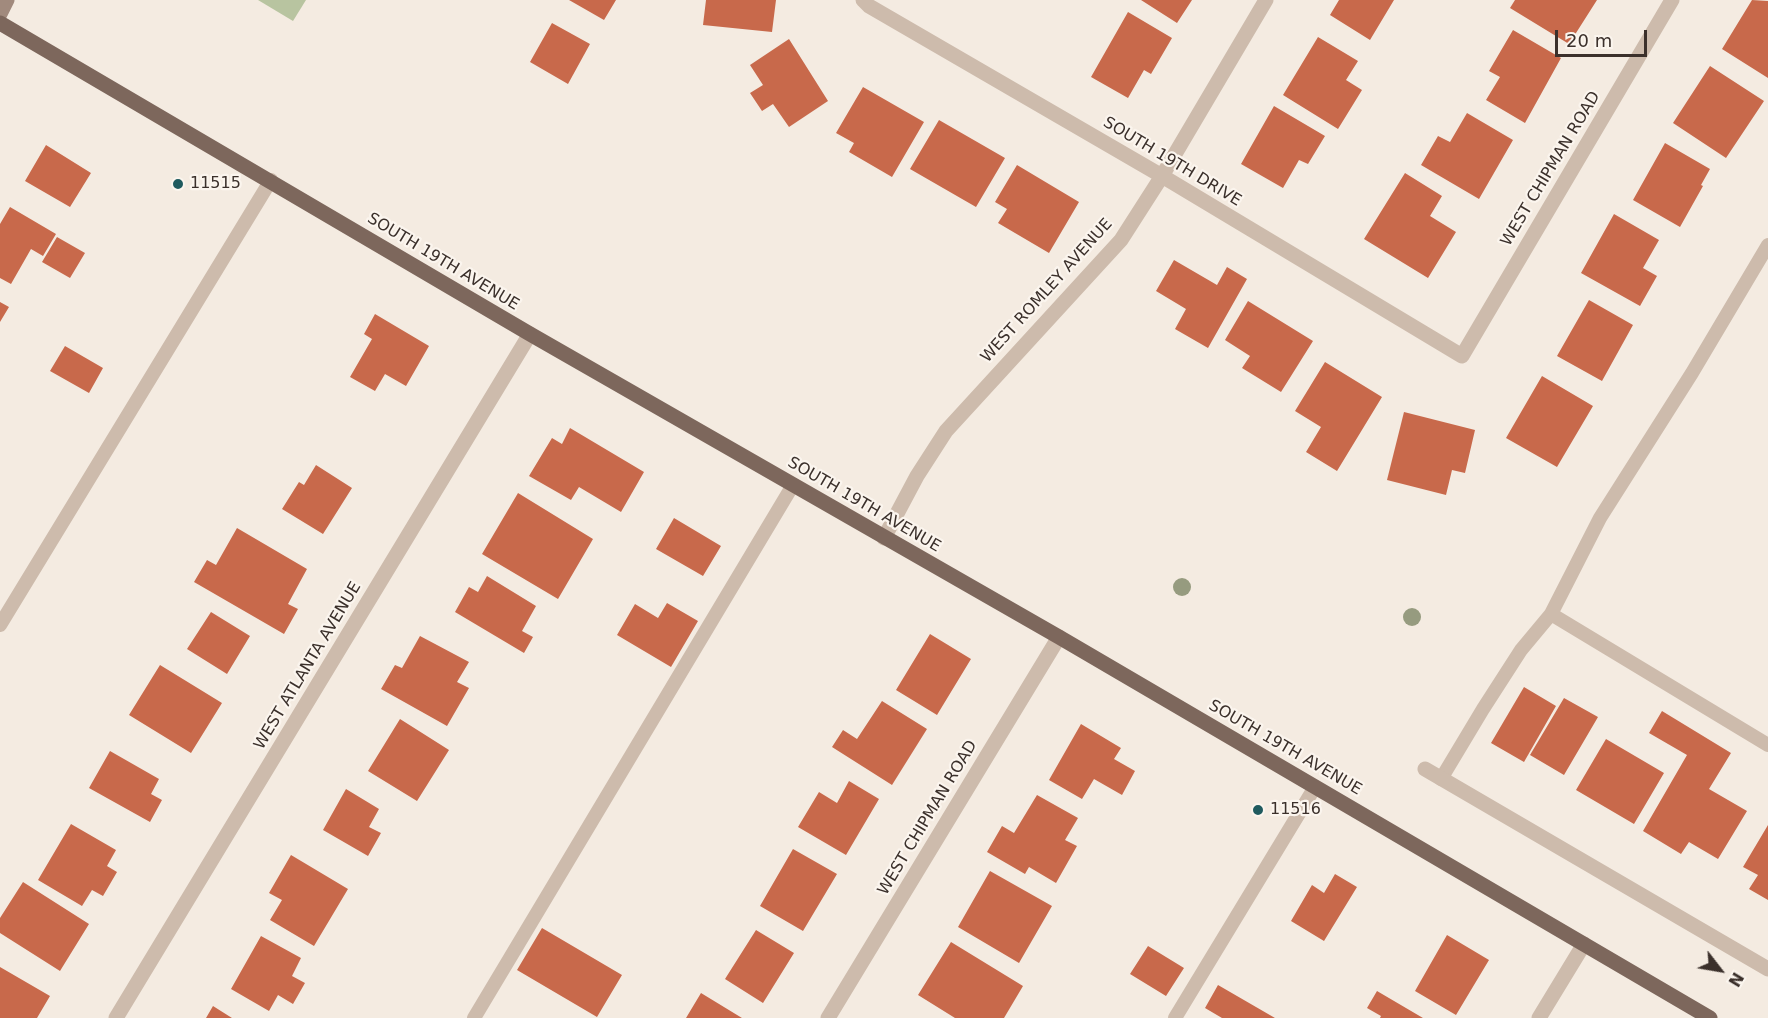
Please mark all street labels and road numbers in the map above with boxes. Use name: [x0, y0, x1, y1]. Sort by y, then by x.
street label: WEST CHIPMAN ROAD: [1497, 88, 1605, 250]
street label: SOUTH 19TH DRIVE: [1099, 113, 1245, 211]
street label: SOUTH 19TH AVENUE: [364, 209, 522, 315]
street label: WEST ROMLEY AVENUE: [977, 215, 1117, 367]
street label: SOUTH 19TH AVENUE: [784, 453, 944, 557]
street label: WEST ATLANTA AVENUE: [250, 579, 366, 753]
street label: SOUTH 19TH AVENUE: [1205, 696, 1365, 800]
street label: WEST CHIPMAN ROAD: [874, 737, 982, 899]

